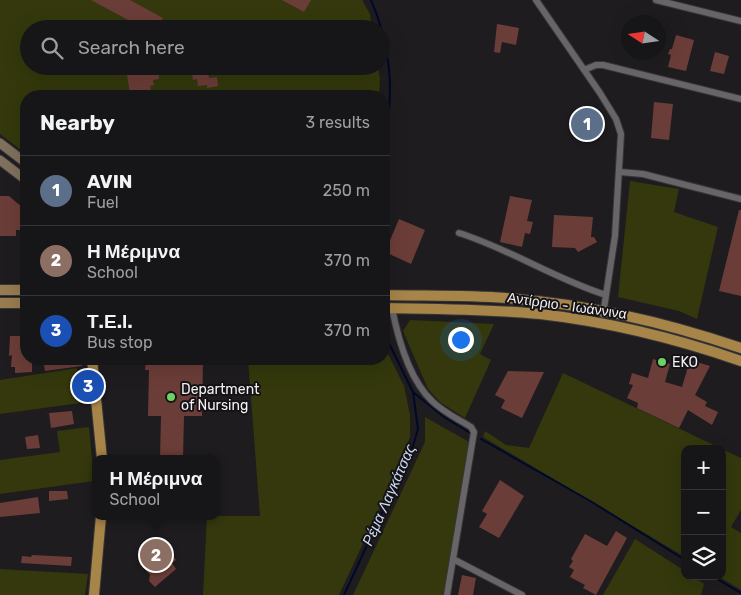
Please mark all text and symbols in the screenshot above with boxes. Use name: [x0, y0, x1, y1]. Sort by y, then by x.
north arrow: [621, 15, 666, 60]
search box: [20, 20, 390, 75]
icon: search: [38, 34, 66, 62]
text: Search here: [78, 36, 185, 59]
pin: 1: [571, 105, 603, 143]
text: Nearby: [40, 110, 115, 135]
text: 3 results: [305, 113, 370, 132]
text: AVIN: [87, 170, 133, 193]
text: 1: [52, 181, 60, 200]
text: 250 m: [323, 181, 370, 200]
text: Fuel: [87, 193, 119, 212]
text: Η Μέριμνα: [87, 240, 180, 263]
text: 2: [51, 251, 61, 270]
text: 370 m: [324, 251, 370, 270]
text: School: [87, 263, 138, 282]
street label: Αντίρριο - Ιωάννινα: [506, 289, 628, 323]
text: Τ.Ε.Ι.: [87, 310, 133, 333]
text: 3: [51, 321, 61, 340]
text: 370 m: [324, 321, 370, 340]
your location: [448, 327, 474, 353]
text: Bus stop: [87, 333, 153, 352]
place label: EKO: [672, 354, 698, 371]
marker: EKO: [656, 356, 668, 368]
pin: 3: [72, 367, 104, 405]
place label: Department of Nursing: [181, 381, 260, 414]
marker: Department of Nursing: [165, 391, 177, 403]
water label: Ρέμα Λαγκάτσας: [359, 441, 420, 549]
map controls: [681, 445, 726, 580]
button: +: [681, 445, 726, 490]
popup: [92, 455, 220, 520]
text: Η Μέριμνα: [109, 467, 203, 490]
text: School: [109, 490, 160, 509]
button: −: [681, 490, 726, 535]
button: layers: [681, 535, 726, 580]
pin: 2: [140, 536, 172, 574]

